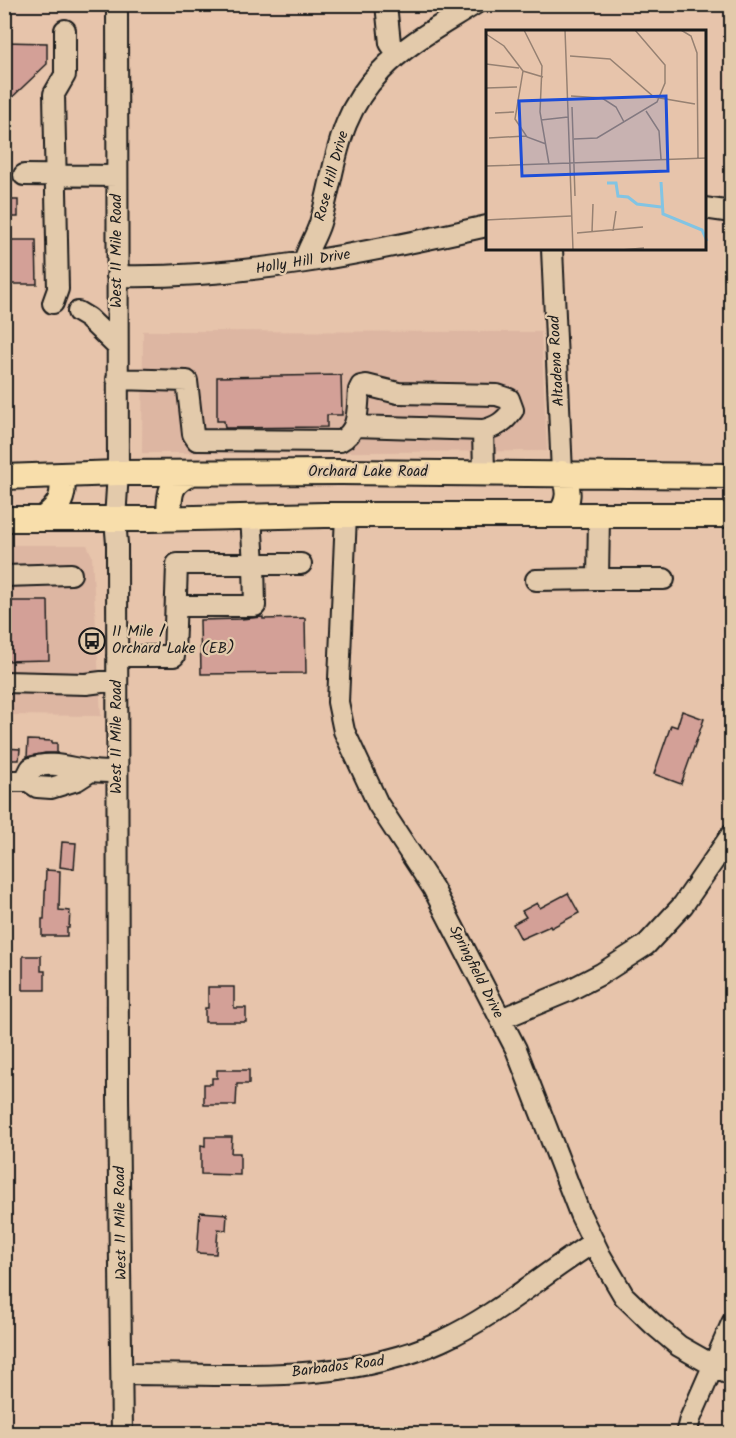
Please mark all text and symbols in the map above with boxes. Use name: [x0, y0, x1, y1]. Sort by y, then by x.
inset map: [486, 30, 706, 250]
street label: Rose Hill Drive: [308, 128, 356, 224]
street label: West 11 Mile Road: [105, 193, 129, 308]
street label: Holly Hill Drive: [254, 243, 352, 281]
street label: Altadena Road: [543, 314, 571, 407]
street label: Orchard Lake Road: [308, 460, 428, 484]
place label: 11 Mile / Orchard Lake (EB): [112, 620, 235, 661]
bus stop icon: 11 Mile / Orchard Lake (EB): [77, 626, 107, 656]
street label: West 11 Mile Road: [105, 679, 129, 794]
street label: Springfield Drive: [442, 921, 510, 1023]
street label: West 11 Mile Road: [108, 1165, 134, 1280]
street label: Barbados Road: [290, 1349, 386, 1385]

